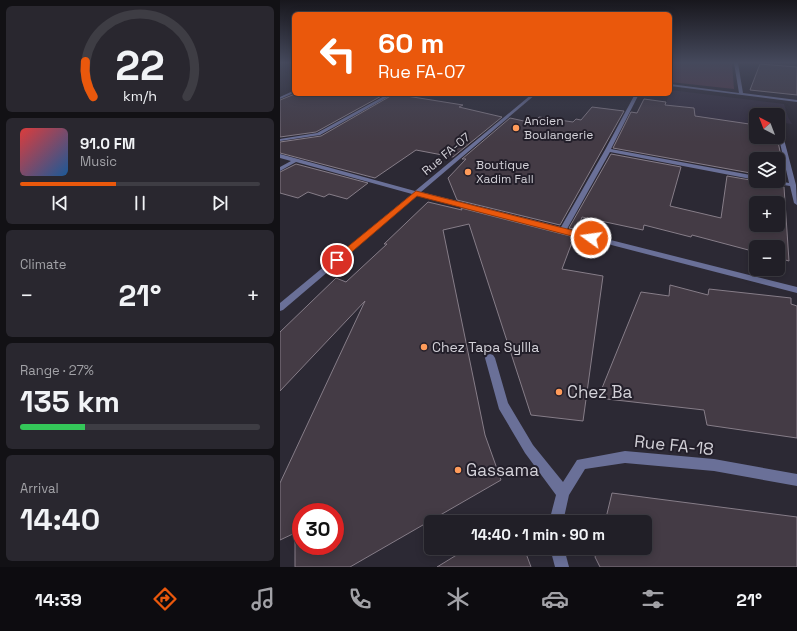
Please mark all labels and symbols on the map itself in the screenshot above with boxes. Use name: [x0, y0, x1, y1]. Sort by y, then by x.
north arrow: [749, 108, 785, 144]
place label: Ancien Boulangerie: [524, 113, 593, 143]
marker: Ancien Boulangerie: [511, 123, 521, 133]
street label: Rue FA-07: [419, 129, 474, 179]
place label: Boutique Xadim Fall: [476, 157, 534, 187]
marker: Boutique Xadim Fall: [463, 167, 473, 177]
position arrow: [570, 217, 612, 259]
pin: [320, 243, 354, 277]
place label: Chez Tapa Syllla: [432, 338, 539, 356]
marker: Chez Tapa Syllla: [419, 342, 429, 352]
place label: Chez Ba: [567, 381, 633, 403]
marker: Chez Ba: [554, 387, 564, 397]
street label: Rue FA-18: [633, 430, 715, 460]
place label: Gassama: [466, 459, 539, 481]
marker: Gassama: [453, 465, 463, 475]
speed limit sign: 30: [292, 503, 344, 555]

